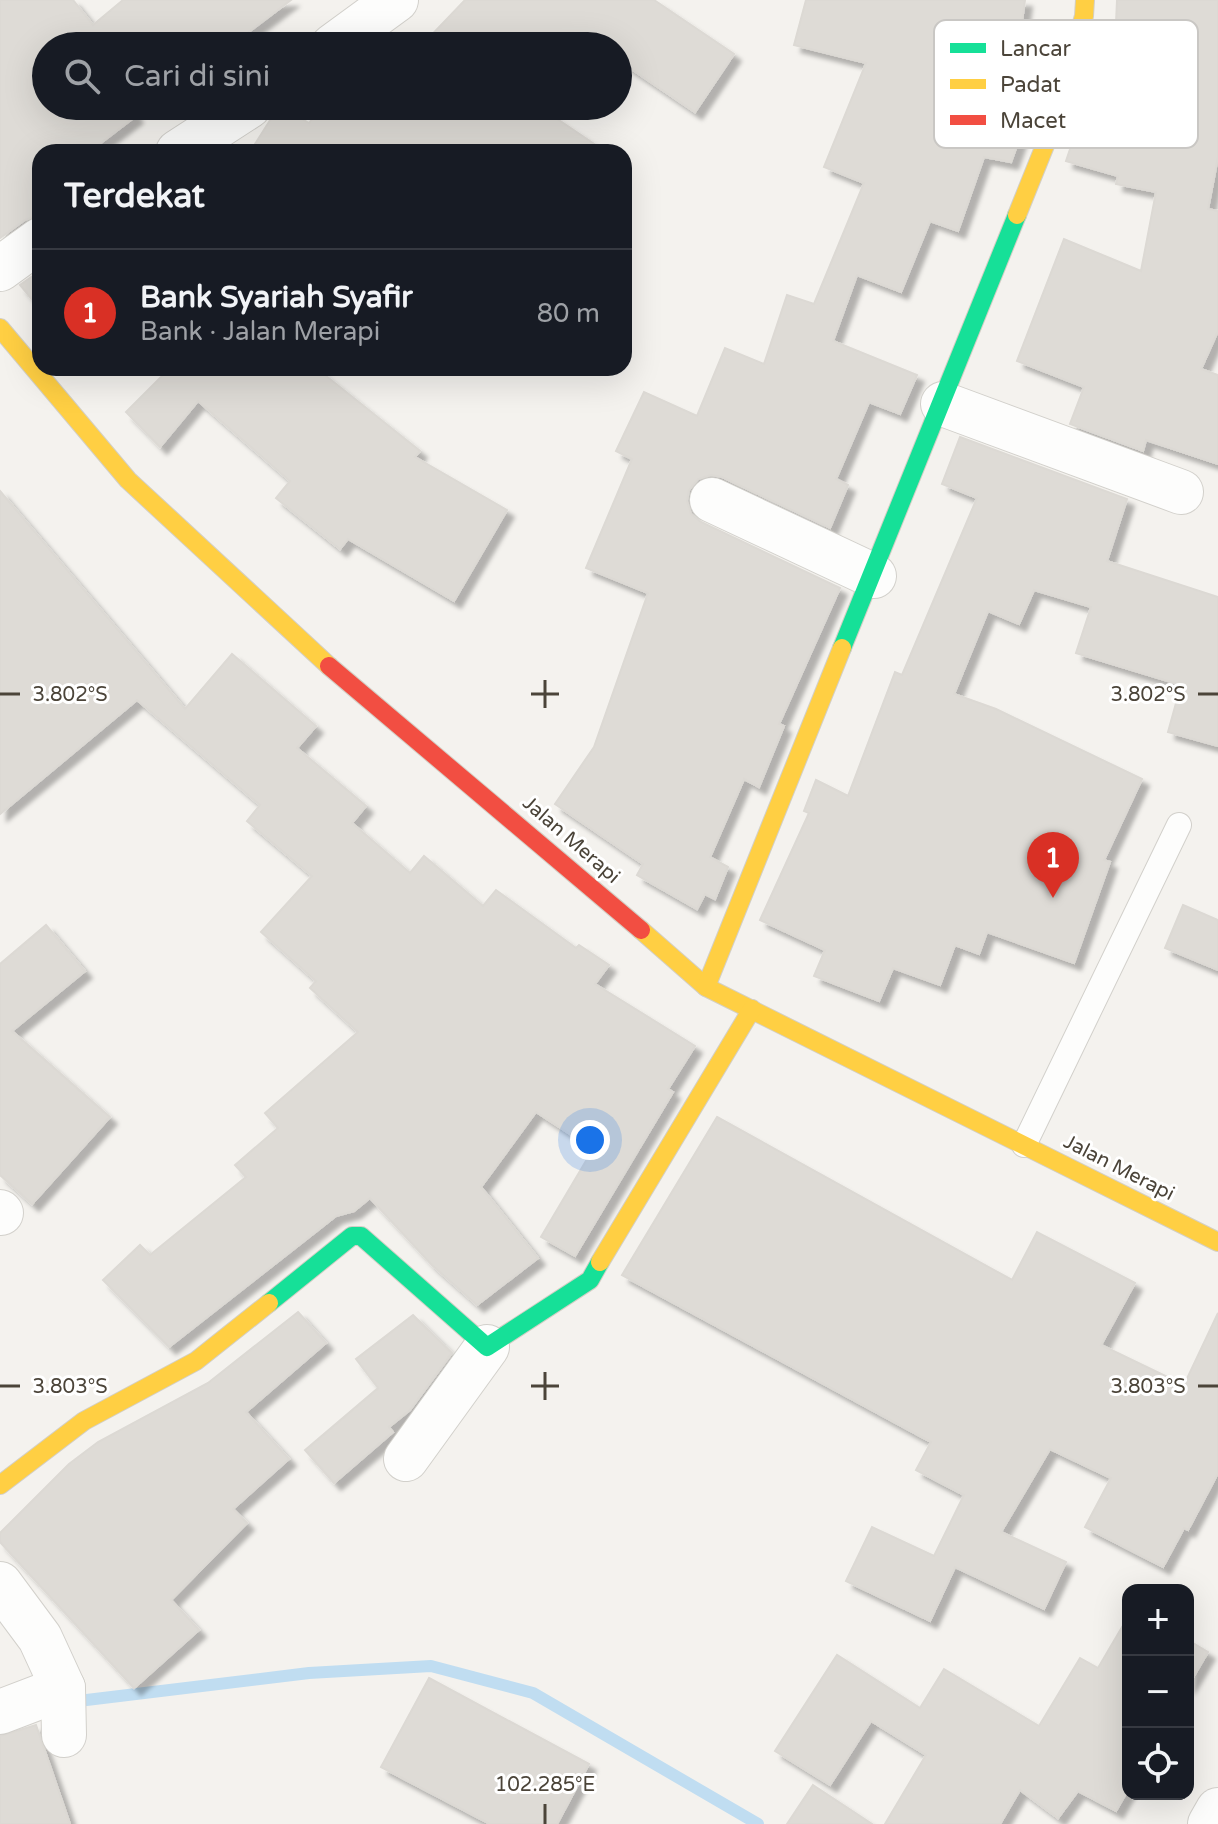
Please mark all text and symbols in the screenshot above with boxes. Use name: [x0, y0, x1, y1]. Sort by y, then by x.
legend: [934, 20, 1198, 148]
search box: [32, 32, 632, 120]
text: Lancar: [1000, 36, 1072, 62]
icon: search: [60, 54, 104, 98]
text: Cari di sini: [124, 58, 270, 95]
text: Padat: [1000, 72, 1061, 98]
text: Macet: [1000, 108, 1066, 134]
text: Terdekat: [64, 176, 205, 217]
text: Bank Syariah Syafir: [140, 279, 413, 316]
text: 1: [82, 298, 98, 329]
text: 80 m: [537, 298, 600, 329]
text: Bank · Jalan Merapi: [140, 316, 380, 347]
text: 3.802°S: [32, 683, 108, 707]
text: 3.802°S: [1110, 683, 1186, 707]
street label: Jalan Merapi: [517, 791, 625, 889]
pin: 1: [1027, 832, 1079, 898]
your location: [570, 1120, 610, 1160]
street label: Jalan Merapi: [1060, 1130, 1178, 1206]
text: 3.803°S: [32, 1375, 108, 1399]
text: 3.803°S: [1110, 1375, 1186, 1399]
map controls: [1122, 1584, 1194, 1800]
button: +: [1122, 1584, 1194, 1656]
button: −: [1122, 1656, 1194, 1728]
button: locate: [1122, 1728, 1194, 1800]
text: 102.285°E: [495, 1773, 595, 1797]

